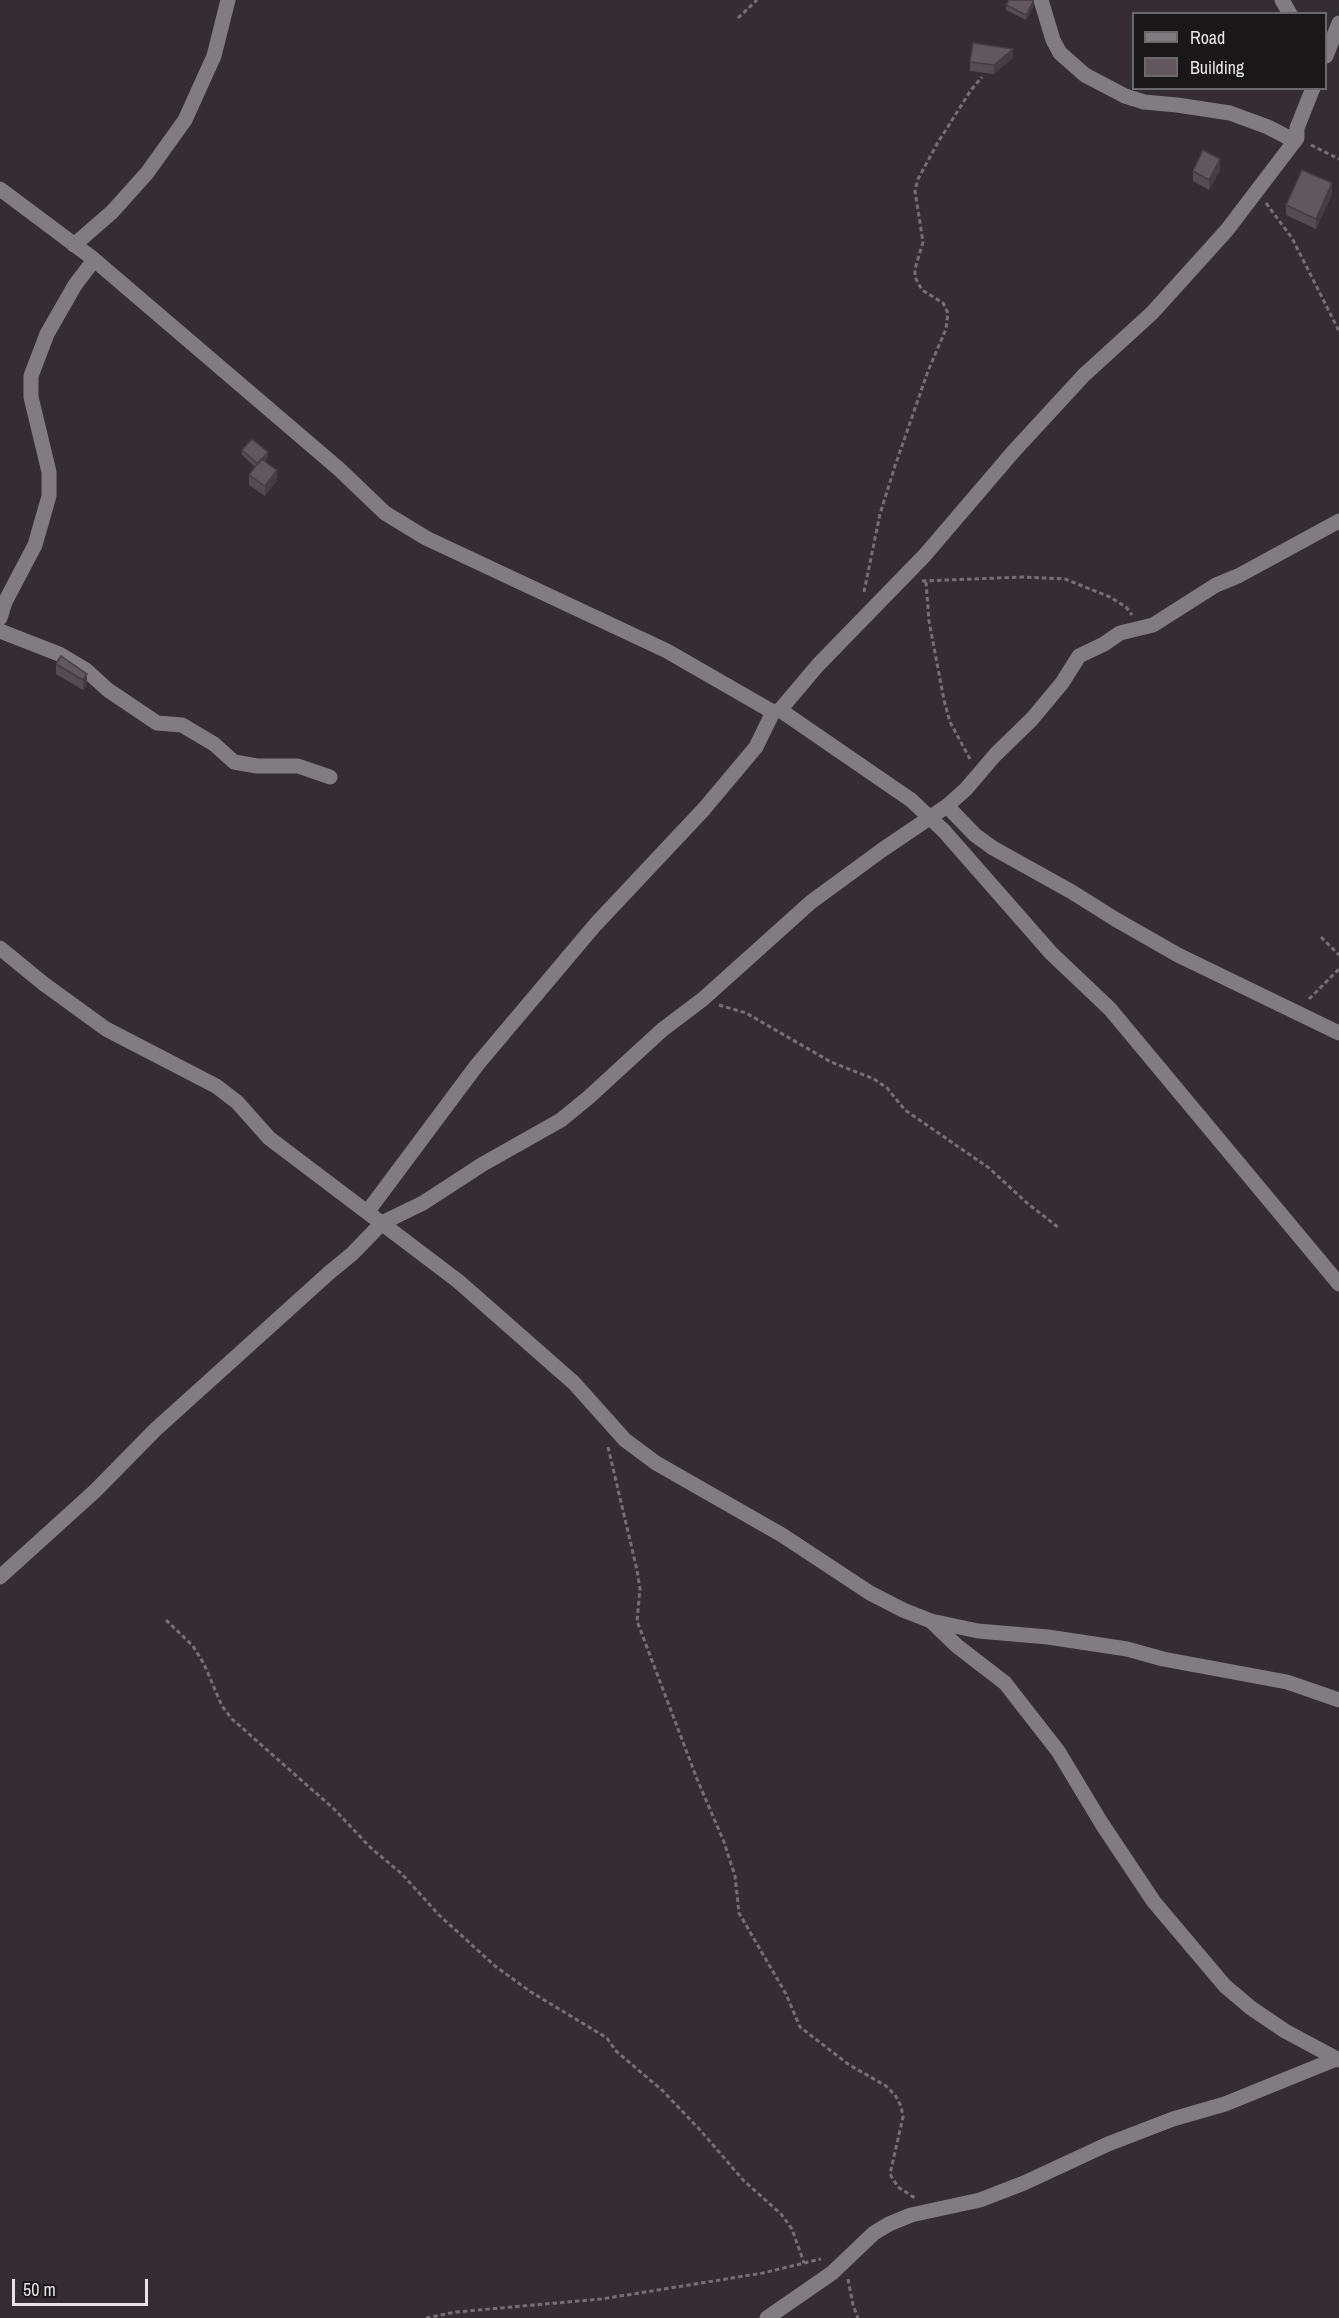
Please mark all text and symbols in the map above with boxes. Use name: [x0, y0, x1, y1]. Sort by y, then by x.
legend: [1132, 12, 1327, 90]
text: Road: [1190, 25, 1225, 50]
text: Building: [1190, 55, 1244, 80]
scale bar: [15, 2267, 152, 2305]
text: 50 m: [23, 2277, 56, 2302]

